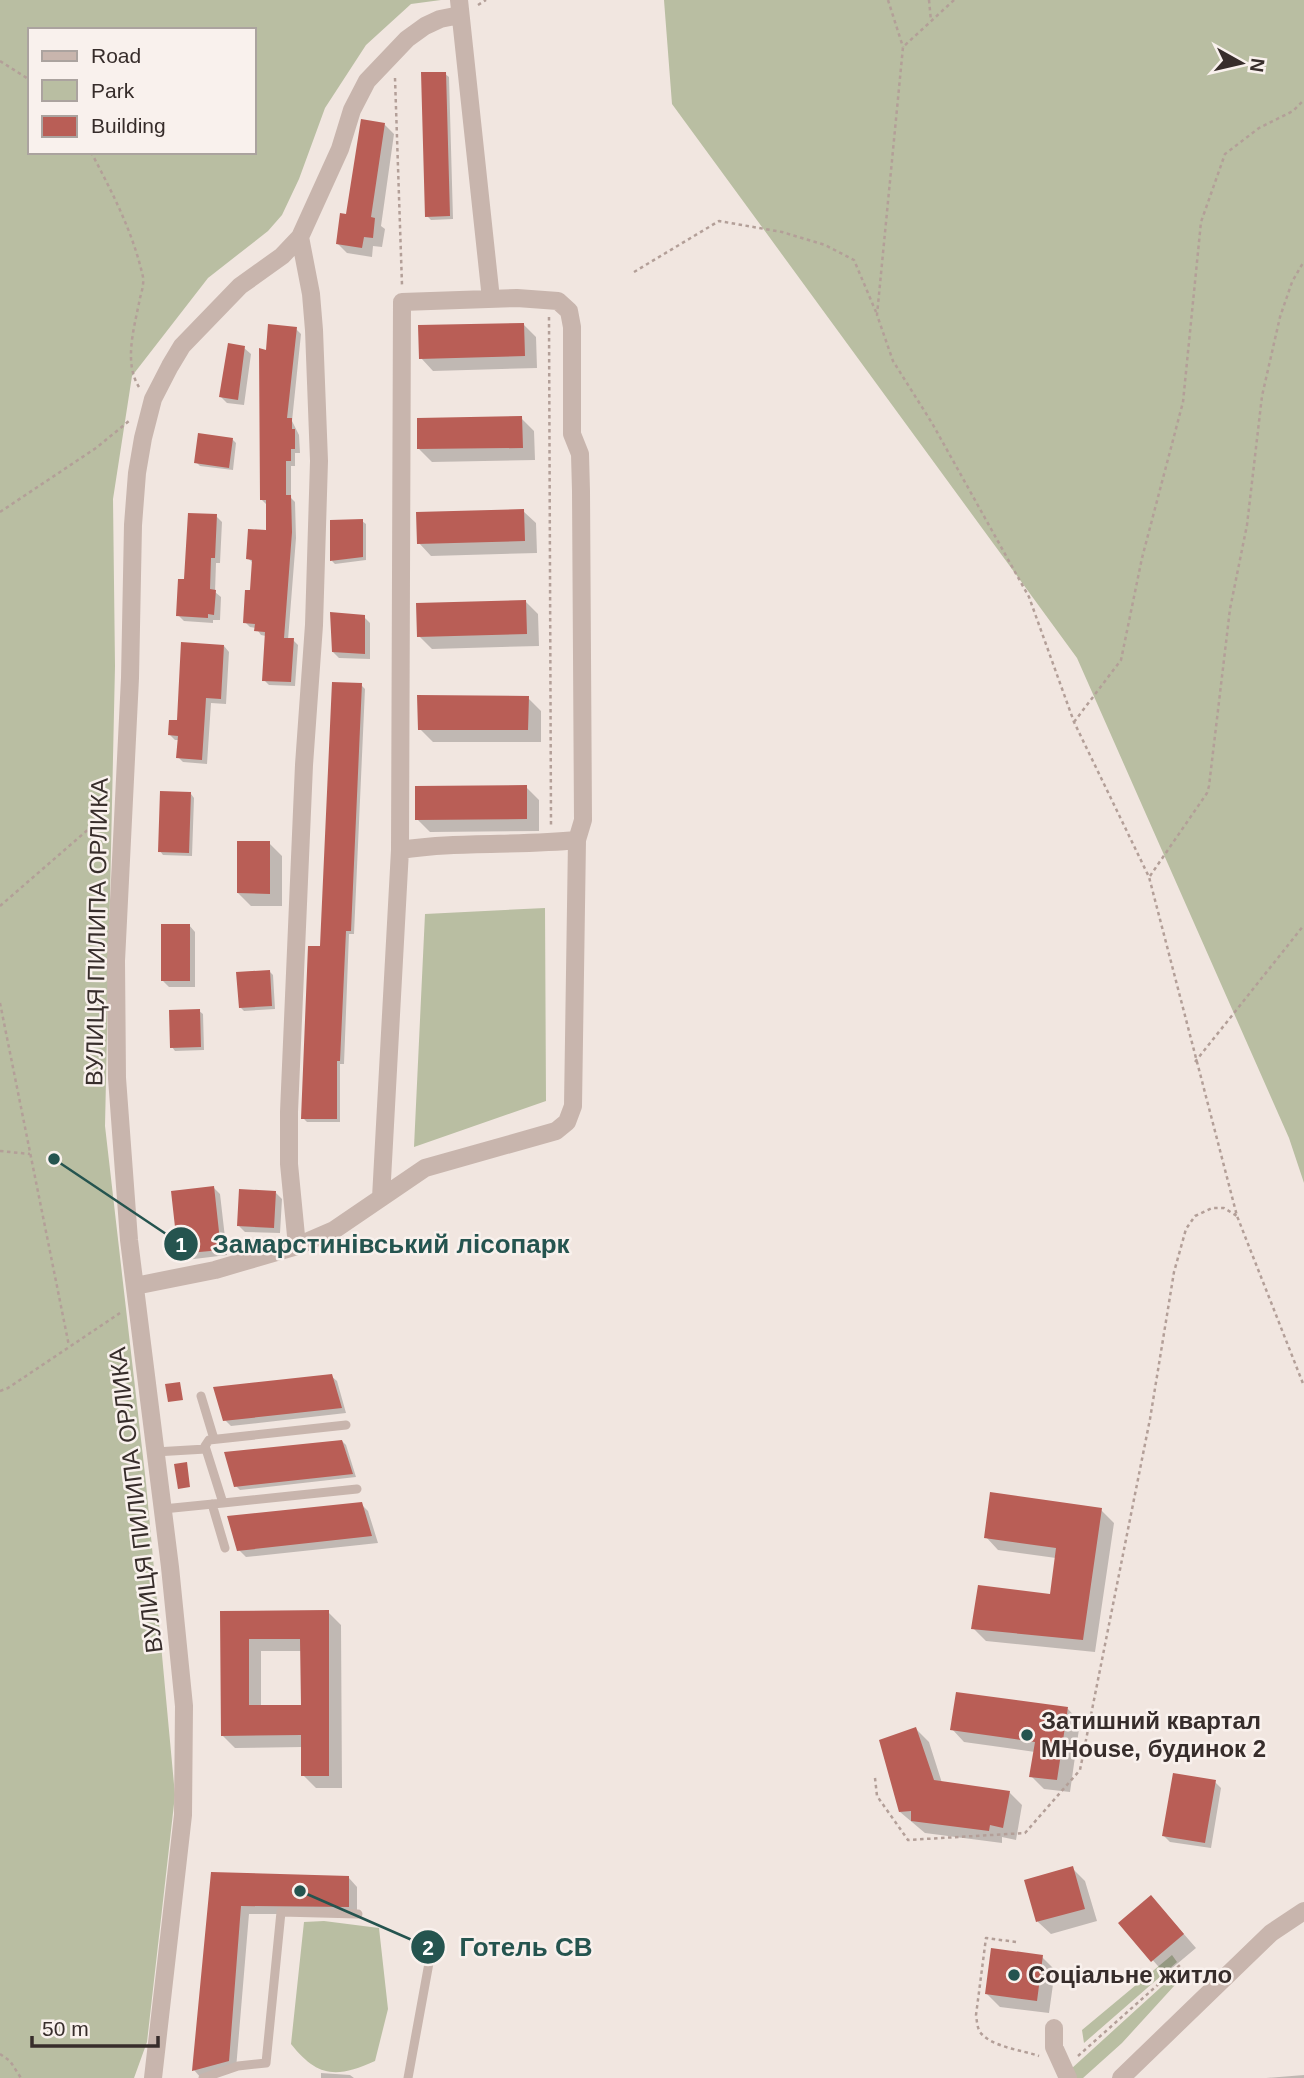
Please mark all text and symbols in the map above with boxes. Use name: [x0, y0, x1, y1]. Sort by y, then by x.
legend: [28, 28, 256, 154]
north arrow: [1206, 28, 1276, 98]
text: Road: [91, 44, 141, 67]
text: N: [1246, 57, 1269, 74]
text: Park: [91, 79, 135, 102]
text: Building: [91, 114, 166, 137]
street label: ВУЛИЦЯ ПИЛИПА ОРЛИКА: [80, 778, 113, 1086]
callout: Замарстинівський лісопарк: [164, 1221, 584, 1268]
text: Замарстинівський лісопарк: [212, 1229, 571, 1259]
text: 1: [175, 1233, 187, 1256]
street label: ВУЛИЦЯ ПИЛИПА ОРЛИКА: [103, 1345, 168, 1655]
place label: Затишний квартал MHouse, будинок 2: [1041, 1707, 1266, 1762]
marker: Затишний квартал MHouse, будинок 2: [1019, 1727, 1035, 1743]
callout: Готель СВ: [410, 1924, 606, 1971]
text: Готель СВ: [459, 1932, 593, 1962]
text: 2: [422, 1936, 434, 1959]
place label: Соціальне житло: [1028, 1961, 1232, 1988]
marker: Соціальне житло: [1006, 1967, 1022, 1983]
scale bar: [32, 2004, 158, 2048]
text: 50 m: [42, 2017, 89, 2040]

